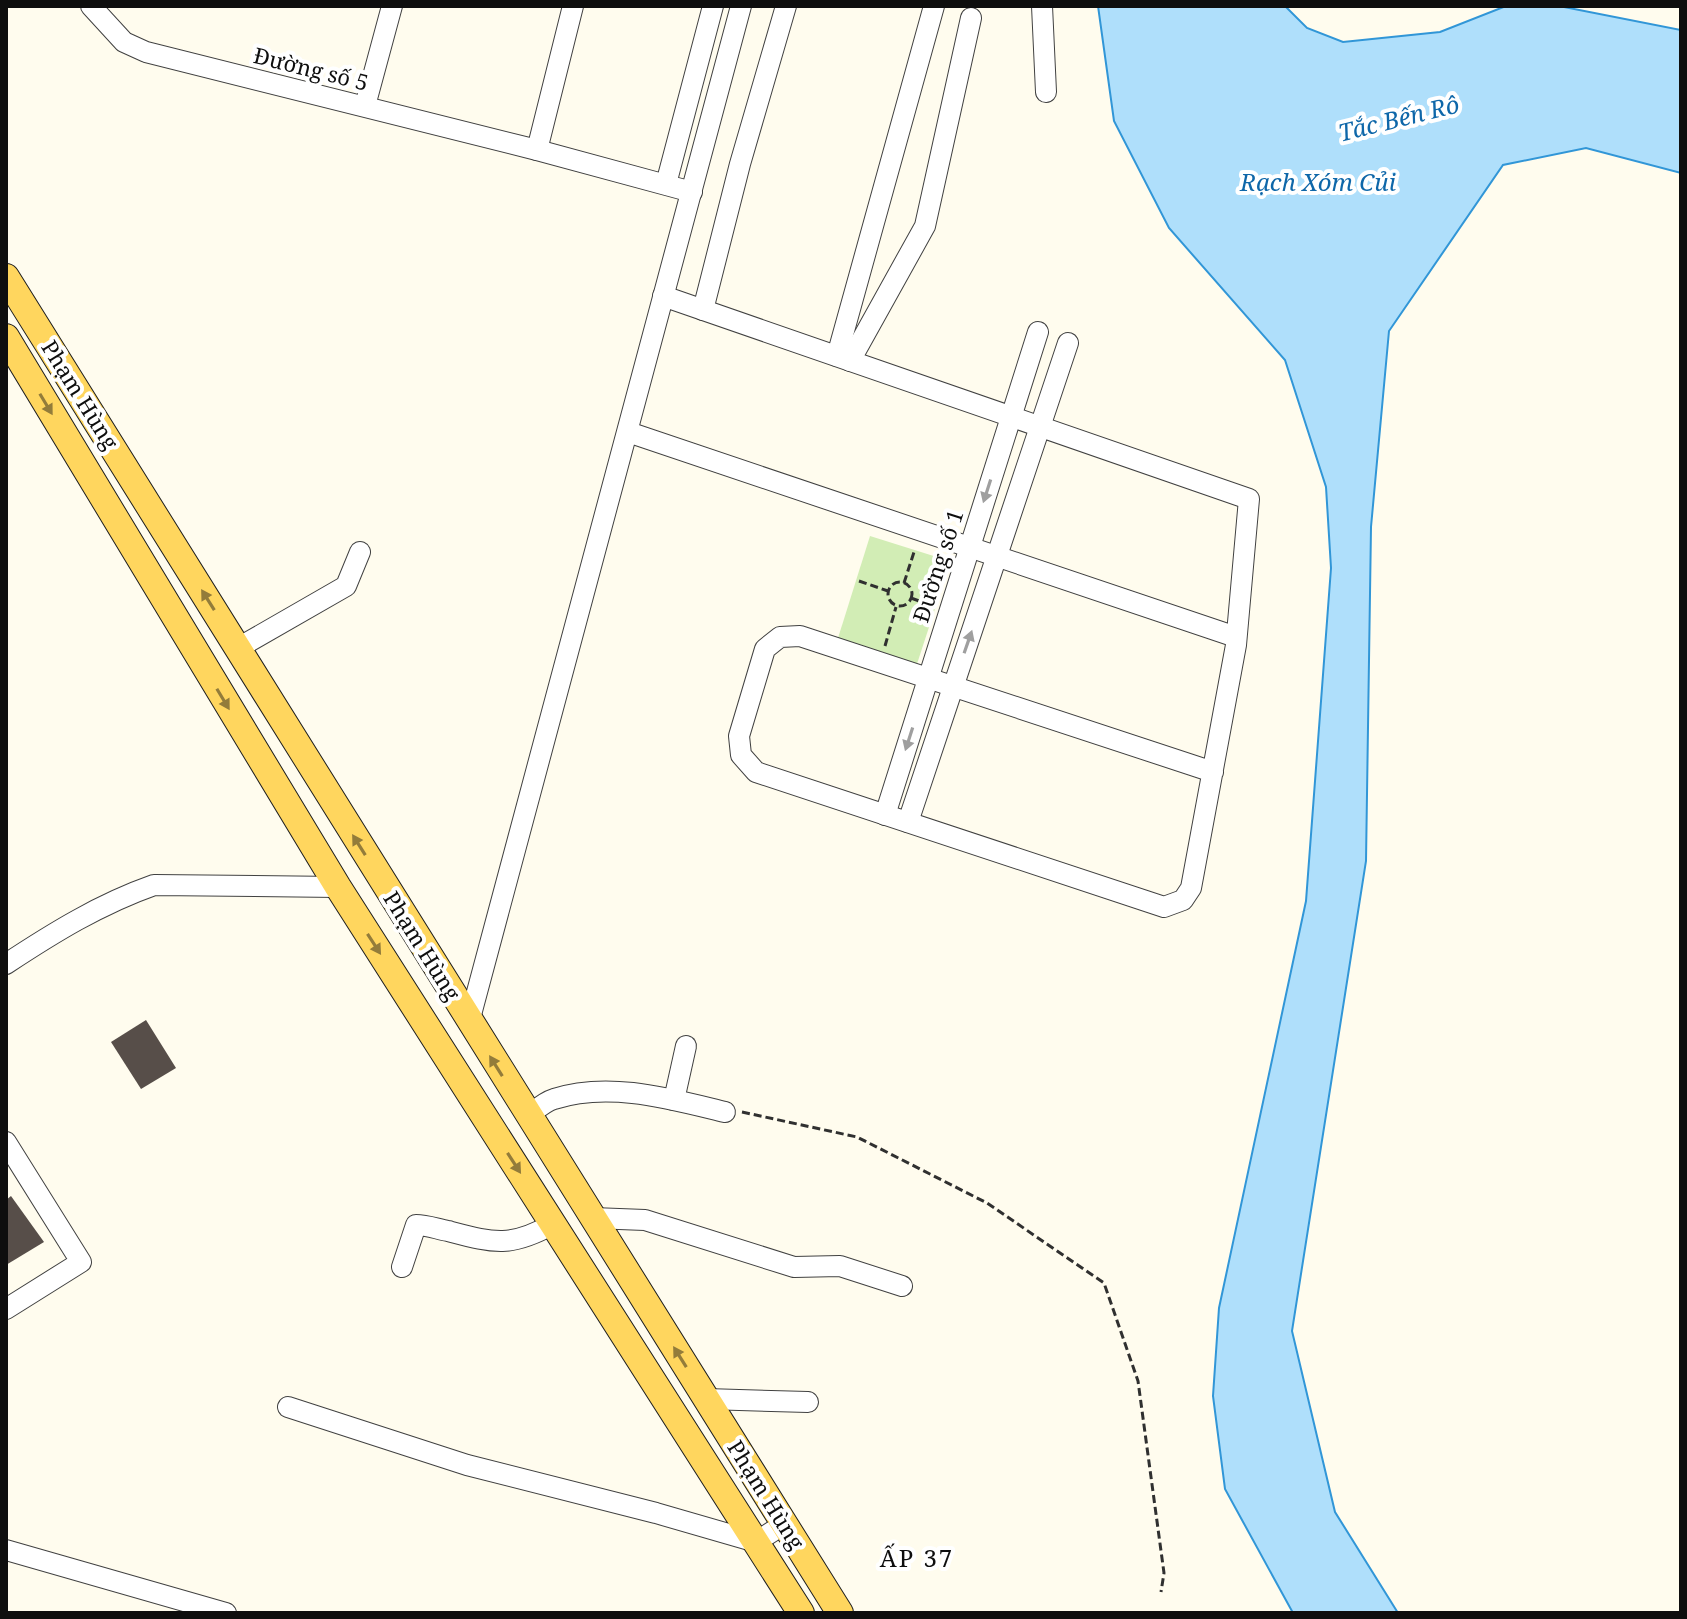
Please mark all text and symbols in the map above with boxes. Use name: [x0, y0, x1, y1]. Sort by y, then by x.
street label: Đường số 5: [251, 39, 372, 97]
water label: Tắc Bến Rô: [1335, 87, 1463, 149]
water label: Rạch Xóm Củi: [1239, 165, 1396, 198]
street label: Phạm Hùng: [35, 334, 126, 455]
one-way arrow: [39, 393, 53, 415]
one-way arrow: [981, 479, 993, 503]
street label: Đường số 1: [905, 505, 969, 626]
one-way arrow: [201, 589, 215, 611]
one-way arrow: [962, 629, 975, 653]
one-way arrow: [216, 688, 230, 710]
one-way arrow: [902, 727, 915, 751]
one-way arrow: [353, 834, 367, 856]
street label: Phạm Hùng: [377, 885, 468, 1006]
one-way arrow: [367, 933, 381, 955]
one-way arrow: [490, 1055, 504, 1077]
one-way arrow: [507, 1152, 521, 1174]
one-way arrow: [673, 1346, 687, 1368]
street label: Phạm Hùng: [721, 1434, 812, 1555]
district label: ẤP 37: [880, 1541, 954, 1574]

